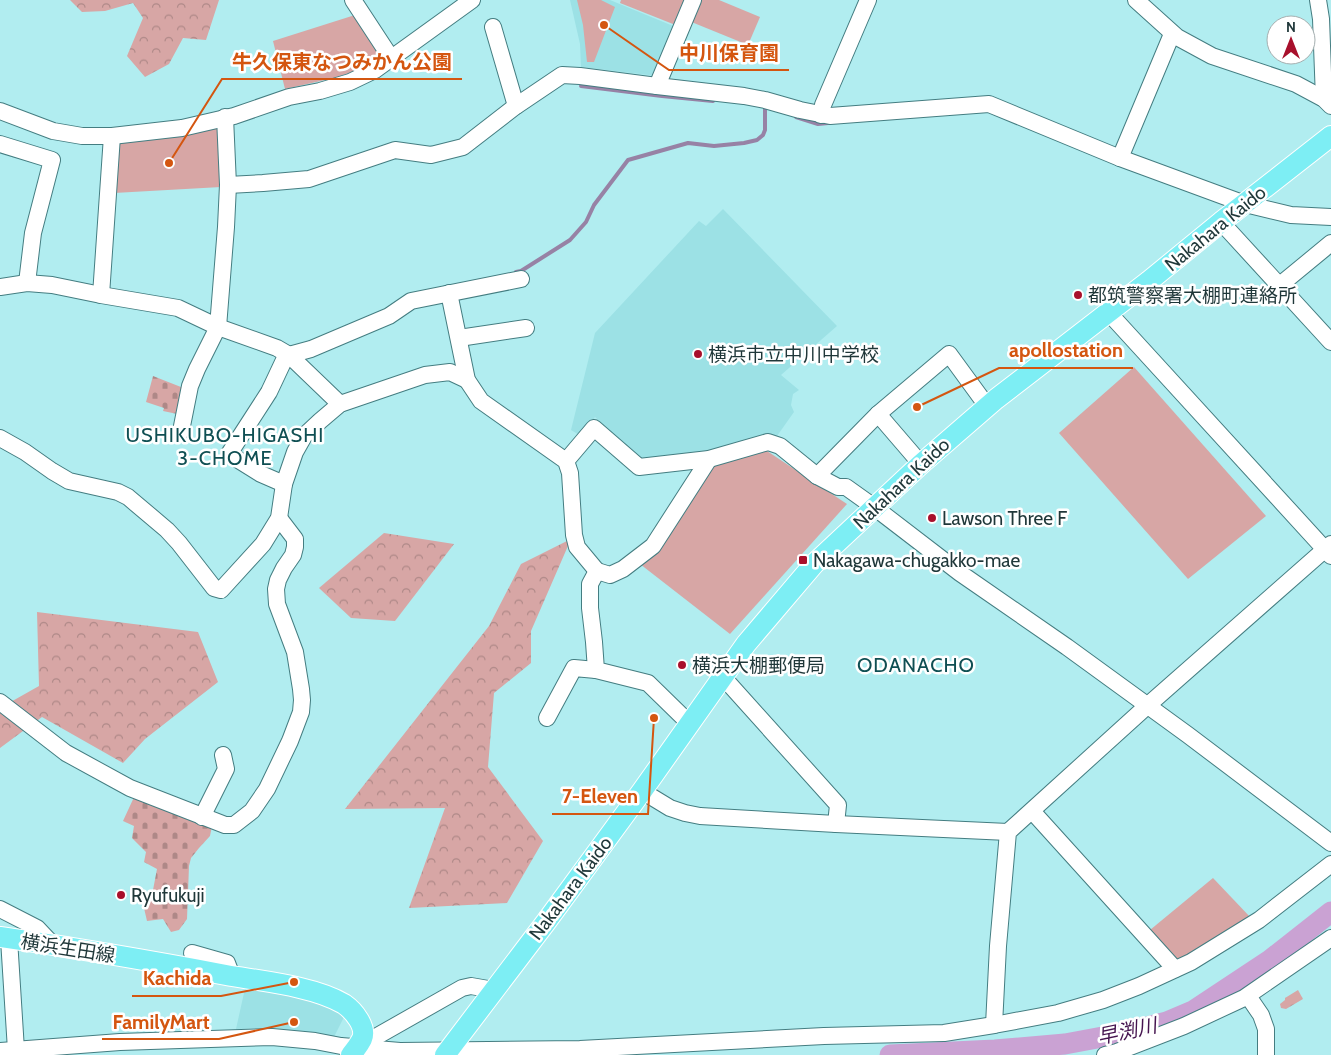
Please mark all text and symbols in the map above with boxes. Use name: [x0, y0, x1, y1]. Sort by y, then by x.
north arrow: [1266, 15, 1316, 65]
text: N: [1286, 18, 1296, 36]
callout: 中川保育園: [669, 35, 789, 70]
text: 中川保育園: [679, 41, 779, 65]
callout: 牛久保東なつみかん公園: [222, 44, 462, 79]
text: 牛久保東なつみかん公園: [232, 50, 452, 74]
street label: Nakahara Kaido: [1160, 181, 1271, 276]
place label: 都筑警察署大棚町連絡所: [1088, 284, 1297, 307]
marker: 都筑警察署大棚町連絡所: [1072, 289, 1084, 301]
callout: apollostation: [999, 333, 1133, 368]
text: apollostation: [1009, 338, 1123, 362]
place label: 横浜市立中川中学校: [708, 343, 879, 366]
marker: 横浜市立中川中学校: [692, 348, 704, 360]
district label: USHIKUBO-HIGASHI 3-CHOME: [126, 423, 324, 470]
street label: Nakahara Kaido: [848, 433, 954, 534]
place label: Lawson Three F: [942, 507, 1067, 530]
marker: Lawson Three F: [926, 512, 938, 524]
place label: Nakagawa-chugakko-mae: [813, 549, 1020, 572]
marker: Nakagawa-chugakko-mae: [797, 554, 809, 566]
district label: ODANACHO: [857, 653, 975, 677]
place label: 横浜大棚郵便局: [692, 654, 825, 677]
marker: 横浜大棚郵便局: [676, 659, 688, 671]
callout: 7-Eleven: [552, 779, 648, 814]
text: 7-Eleven: [562, 784, 638, 808]
street label: Nakahara Kaido: [524, 832, 617, 945]
place label: Ryufukuji: [131, 884, 205, 907]
marker: Ryufukuji: [115, 889, 127, 901]
street label: 横浜生田線: [19, 930, 117, 967]
callout: Kachida: [132, 961, 221, 996]
text: Kachida: [143, 966, 211, 990]
callout: FamilyMart: [102, 1004, 219, 1039]
text: FamilyMart: [112, 1010, 210, 1034]
water label: 早渕川: [1095, 1013, 1161, 1049]

